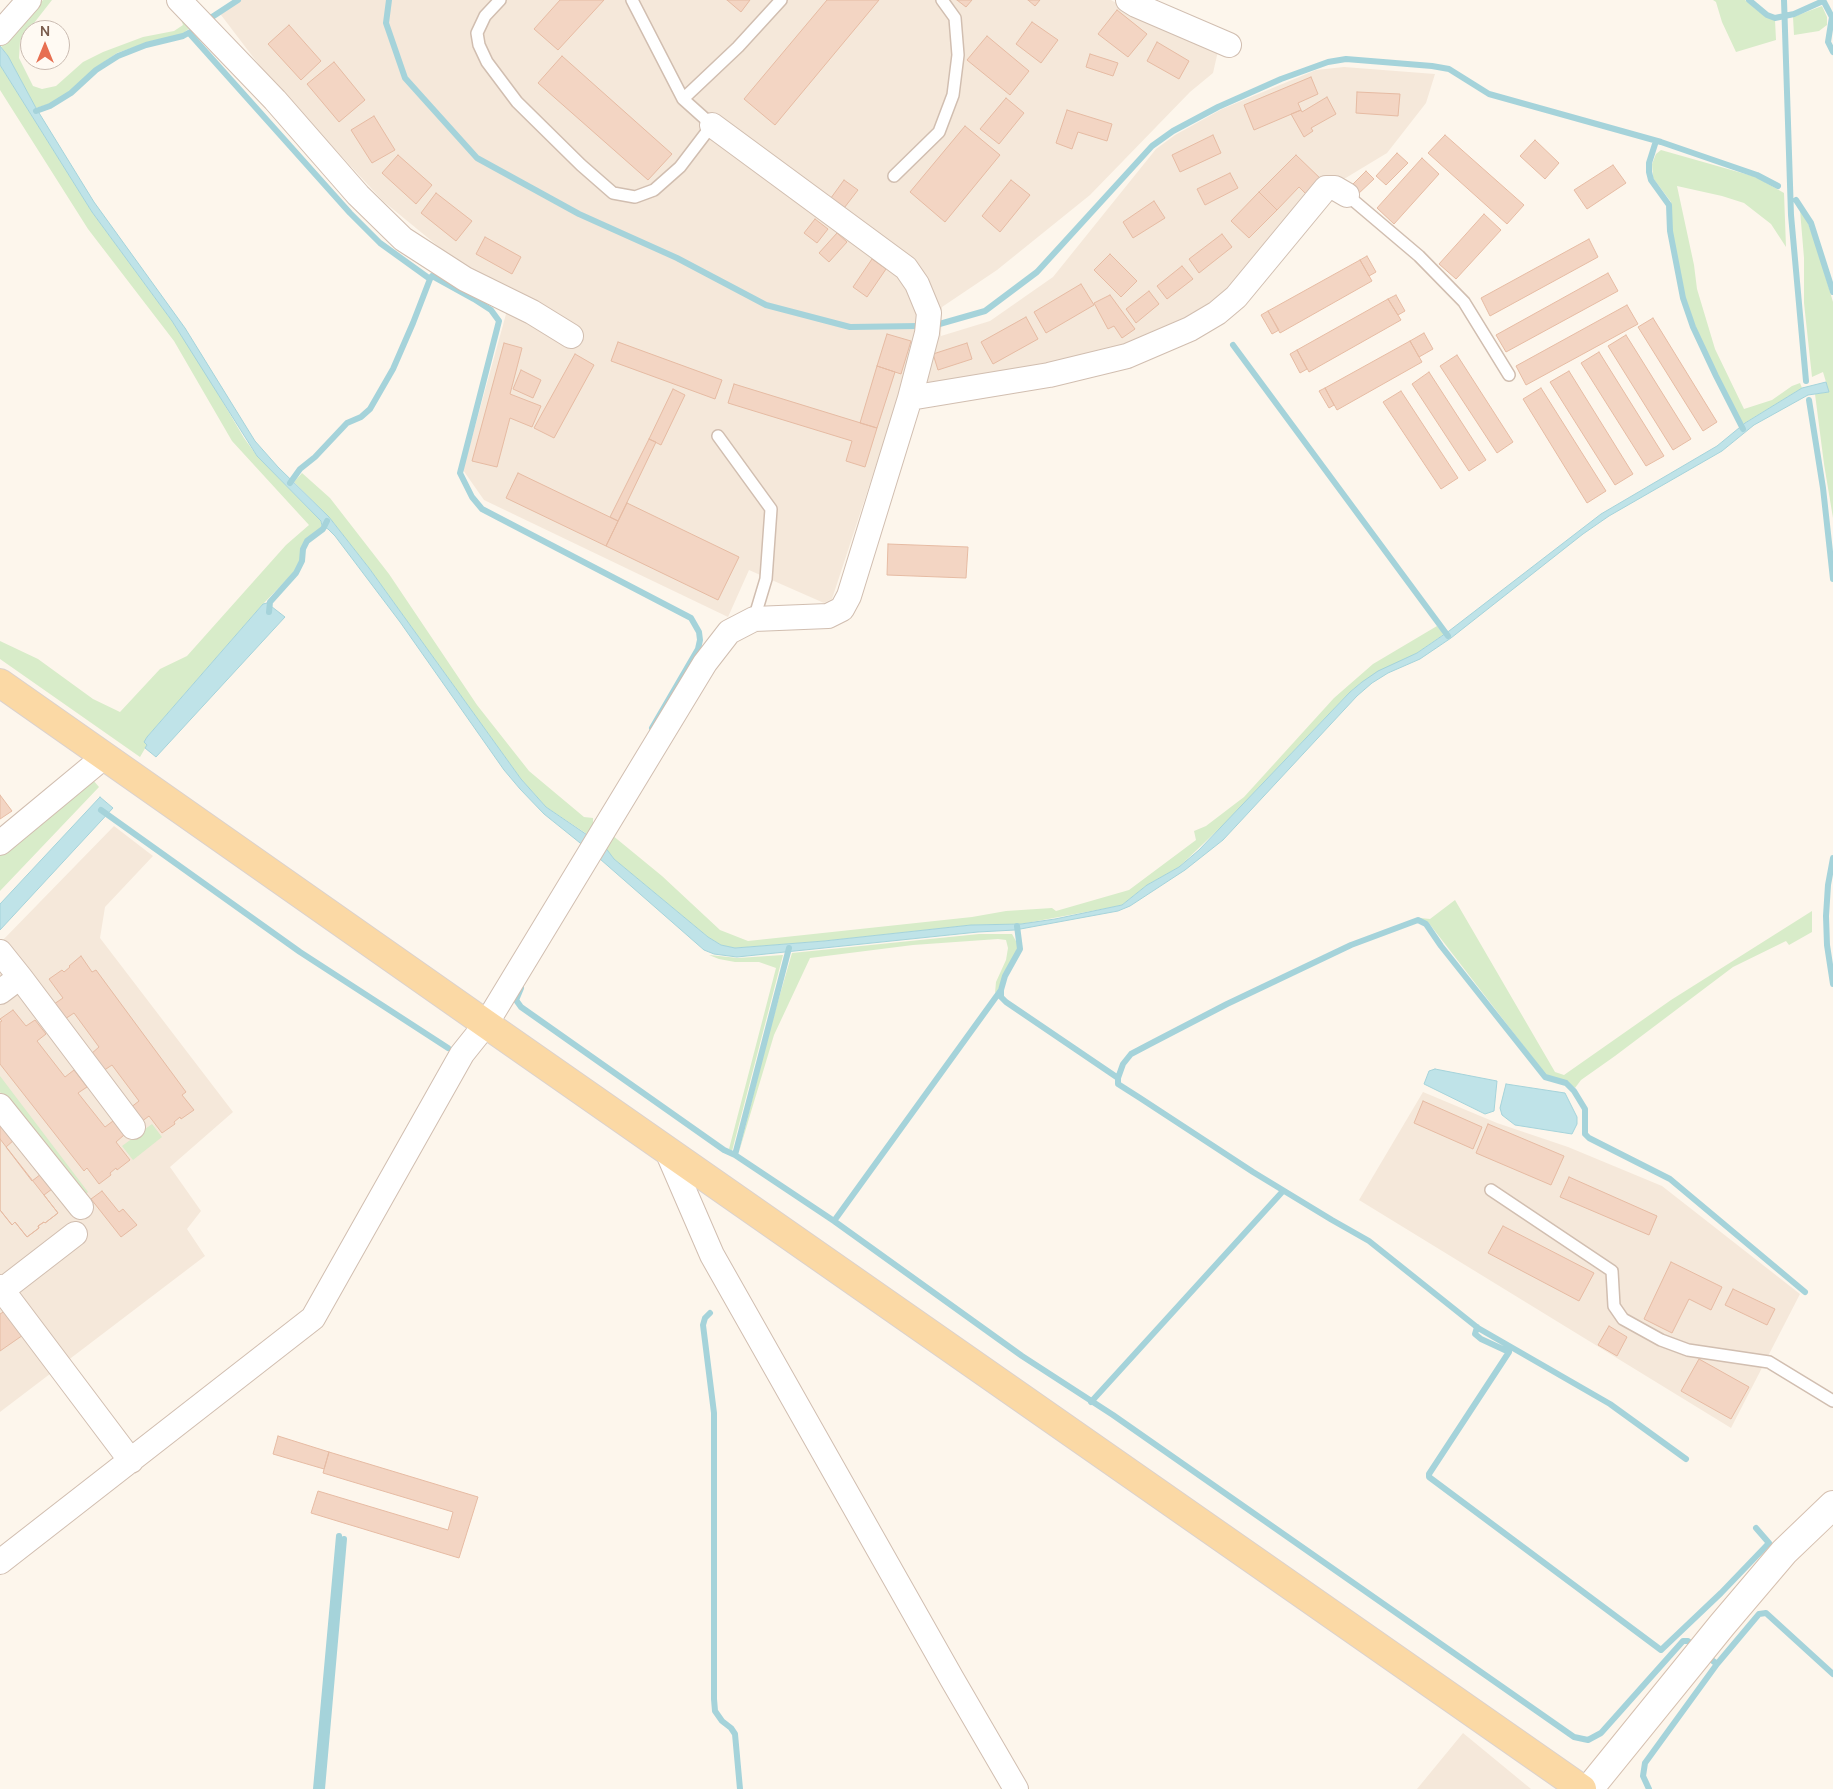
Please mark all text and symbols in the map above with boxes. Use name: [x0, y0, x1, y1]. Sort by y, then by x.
north arrow: [20, 20, 70, 70]
text: N: [40, 21, 50, 40]

